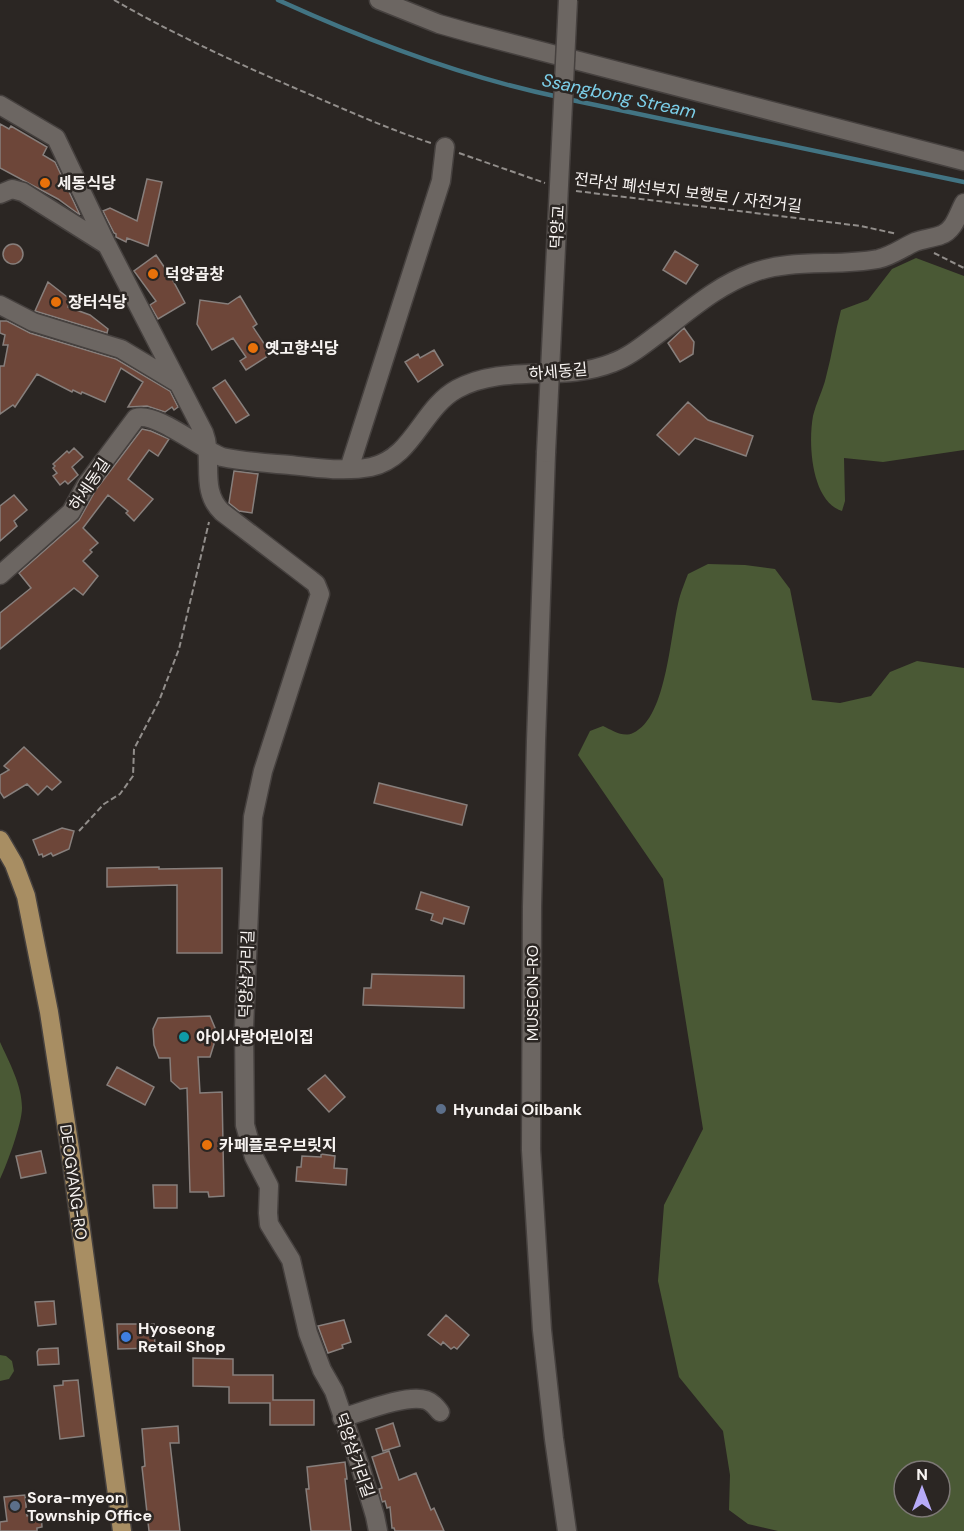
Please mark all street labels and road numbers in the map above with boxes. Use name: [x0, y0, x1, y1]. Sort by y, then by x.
street label: 전라선 폐선부지 보행로 / 자전거길: [573, 168, 803, 217]
street label: 덕양교: [546, 204, 569, 250]
street label: 하세동길: [528, 358, 588, 385]
street label: 하세동길: [64, 454, 115, 515]
street label: 덕양삼거리길: [234, 930, 259, 1019]
street label: MUSEON-RO: [522, 945, 543, 1041]
street label: DEOGYANG-RO: [55, 1123, 92, 1241]
street label: 덕양삼거리길: [330, 1410, 379, 1500]

